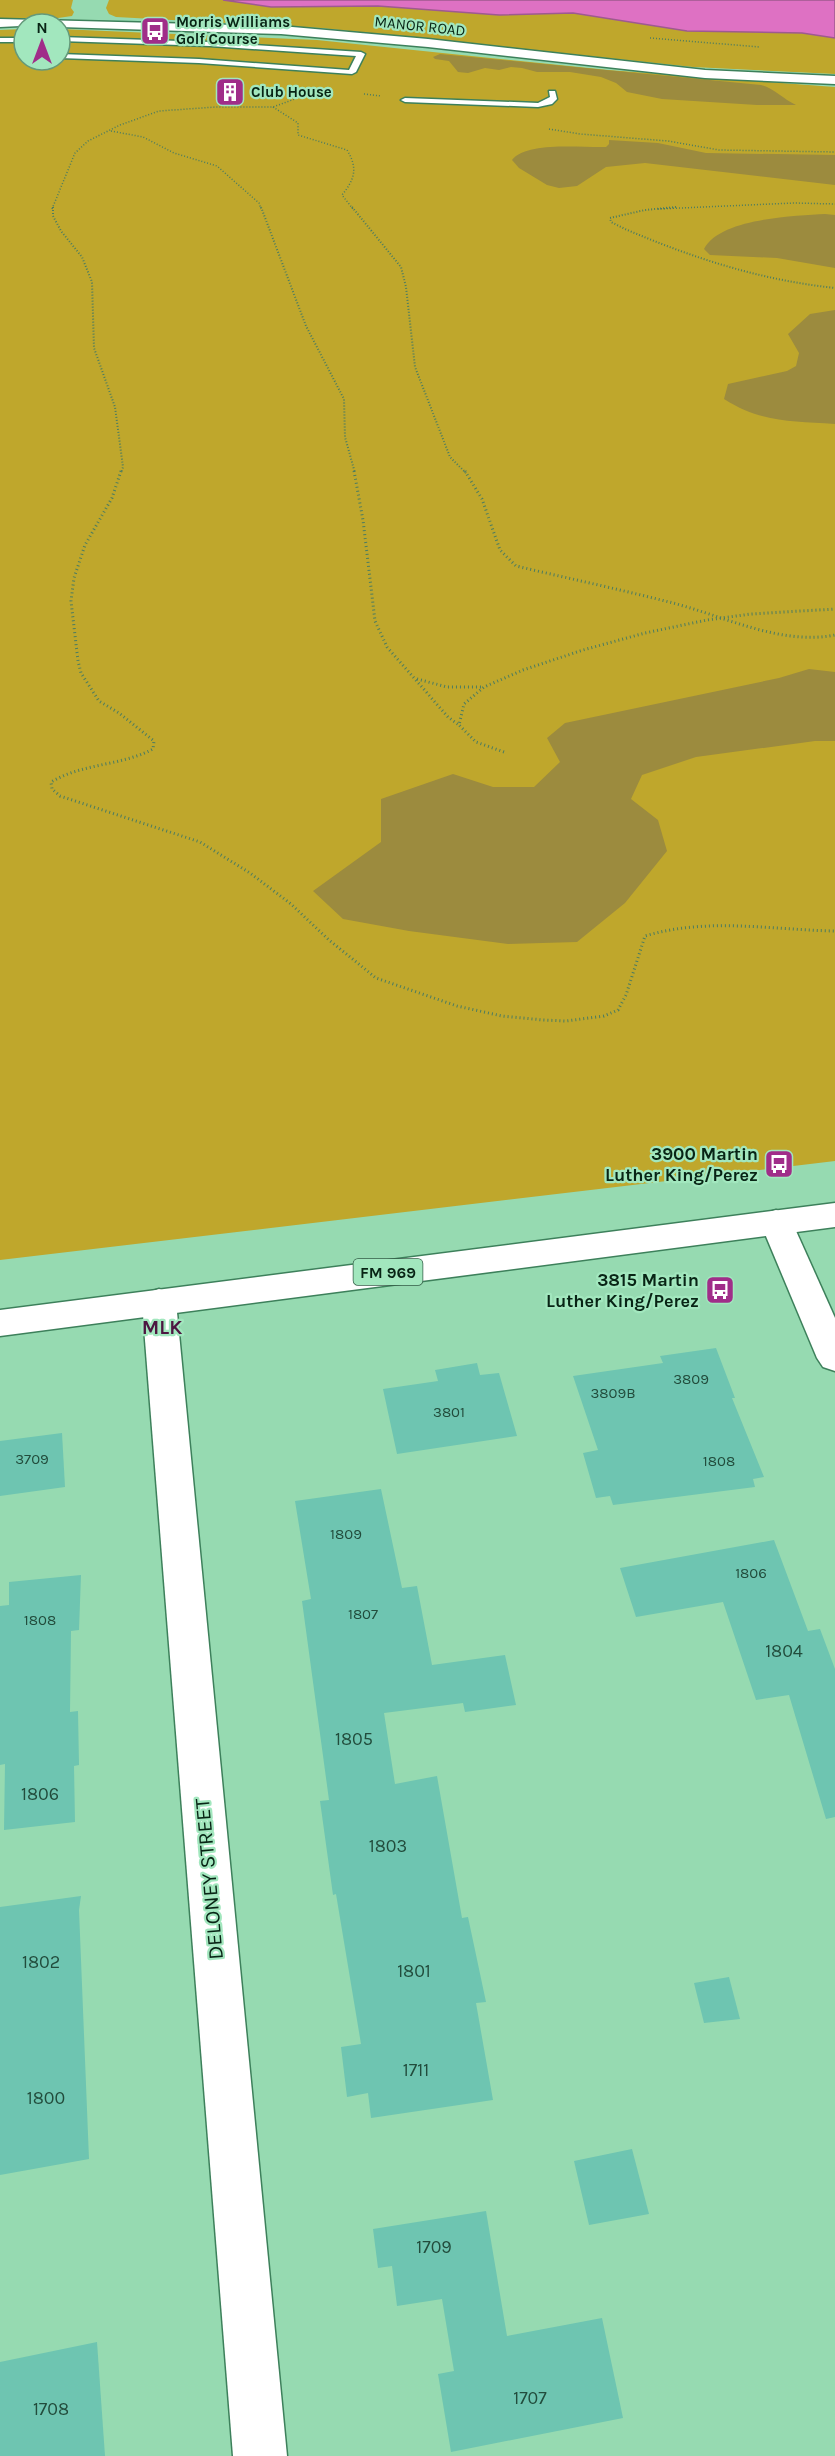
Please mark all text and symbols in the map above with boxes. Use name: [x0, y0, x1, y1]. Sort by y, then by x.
north arrow: [12, 12, 72, 72]
street label: MANOR ROAD: [374, 12, 466, 40]
place label: Morris Williams Golf Course: [176, 13, 290, 48]
bus stop icon: Morris Williams Golf Course: [139, 15, 171, 47]
text: N: [36, 18, 48, 37]
building icon: Club House: [214, 76, 246, 108]
place label: Club House: [251, 83, 332, 101]
place label: 3900 Martin Luther King/Perez: [605, 1143, 758, 1186]
bus stop icon: 3900 Martin Luther King/Perez: [763, 1148, 795, 1180]
road number: FM 969: [354, 1259, 422, 1285]
place label: 3815 Martin Luther King/Perez: [546, 1269, 699, 1312]
bus stop icon: 3815 Martin Luther King/Perez: [704, 1274, 736, 1306]
district label: MLK: [142, 1316, 182, 1339]
house number: 3809: [673, 1370, 709, 1388]
house number: 3809B: [591, 1384, 636, 1402]
house number: 3801: [433, 1403, 465, 1421]
house number: 3709: [15, 1450, 49, 1468]
house number: 1808: [703, 1452, 735, 1470]
house number: 1809: [330, 1525, 362, 1543]
house number: 1806: [735, 1564, 767, 1582]
house number: 1807: [348, 1605, 378, 1623]
house number: 1808: [24, 1611, 56, 1629]
house number: 1804: [765, 1640, 803, 1662]
house number: 1805: [335, 1728, 373, 1750]
house number: 1806: [21, 1783, 59, 1805]
street label: DELONEY STREET: [190, 1797, 228, 1961]
house number: 1803: [369, 1835, 407, 1857]
house number: 1802: [22, 1951, 60, 1973]
house number: 1801: [397, 1960, 431, 1982]
house number: 1711: [403, 2059, 429, 2081]
house number: 1800: [27, 2087, 65, 2109]
house number: 1709: [416, 2236, 452, 2258]
house number: 1707: [513, 2387, 547, 2409]
house number: 1708: [33, 2398, 69, 2420]

